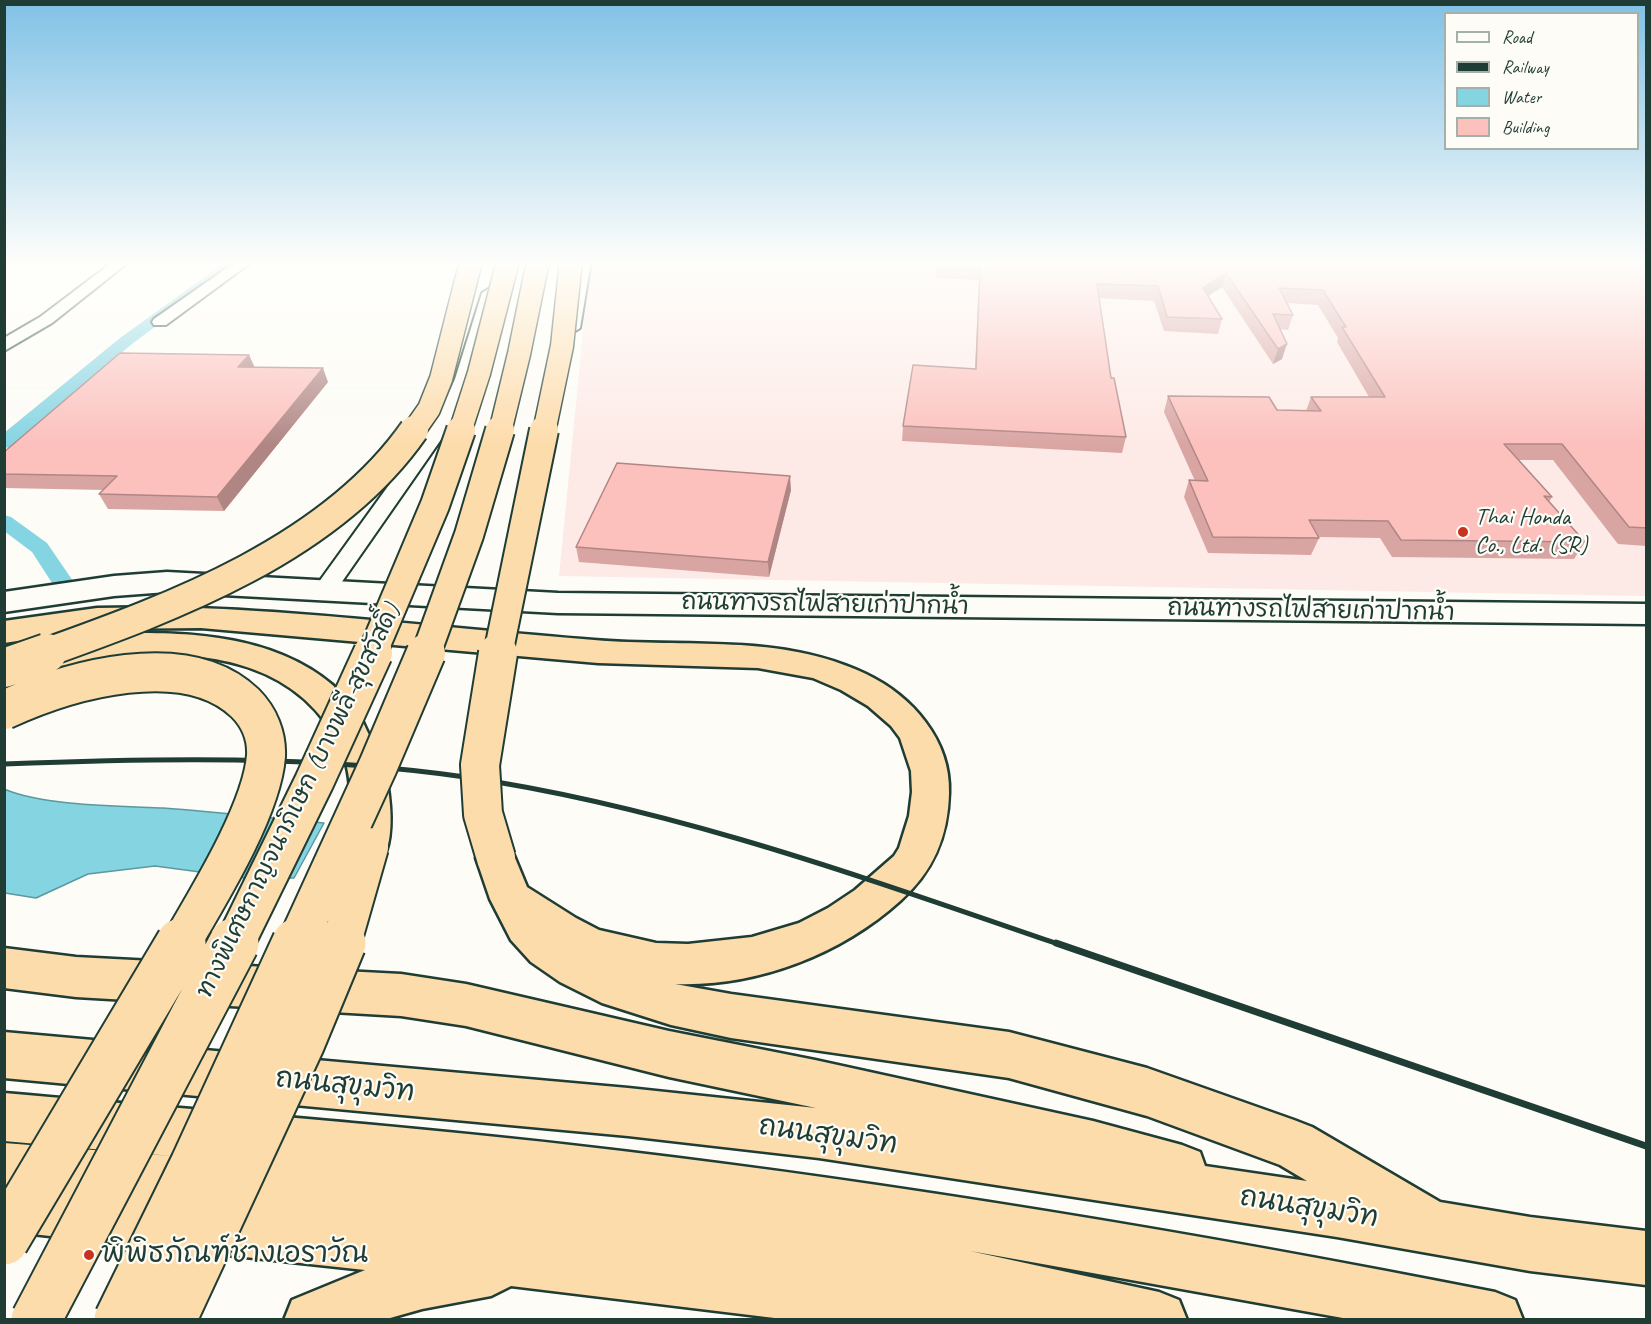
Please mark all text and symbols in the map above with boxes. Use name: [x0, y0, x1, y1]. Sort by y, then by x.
legend: [1444, 12, 1639, 150]
text: Road: [1502, 26, 1532, 48]
text: Railway: [1502, 56, 1549, 78]
text: Water: [1502, 86, 1541, 108]
text: Building: [1502, 116, 1549, 138]
place label: Thai Honda Co., Ltd. (SR): [1475, 504, 1587, 560]
marker: Thai Honda Co., Ltd. (SR): [1456, 525, 1470, 539]
street label: ถนนทางรถไฟสายเก่าปากน้ำ: [681, 588, 969, 622]
street label: ถนนทางรถไฟสายเก่าปากน้ำ: [1167, 594, 1455, 628]
street label: ทางพิเศษกาญจนาภิเษก (บางพลี-สุขสวัสดิ์): [191, 599, 407, 1003]
street label: ถนนสุขุมวิท: [274, 1062, 416, 1110]
street label: ถนนสุขุมวิท: [756, 1110, 900, 1162]
street label: ถนนสุขุมวิท: [1237, 1180, 1381, 1236]
place label: พิพิธภัณฑ์ช้างเอราวัณ: [101, 1238, 368, 1272]
marker: พิพิธภัณฑ์ช้างเอราวัณ: [82, 1248, 96, 1262]

